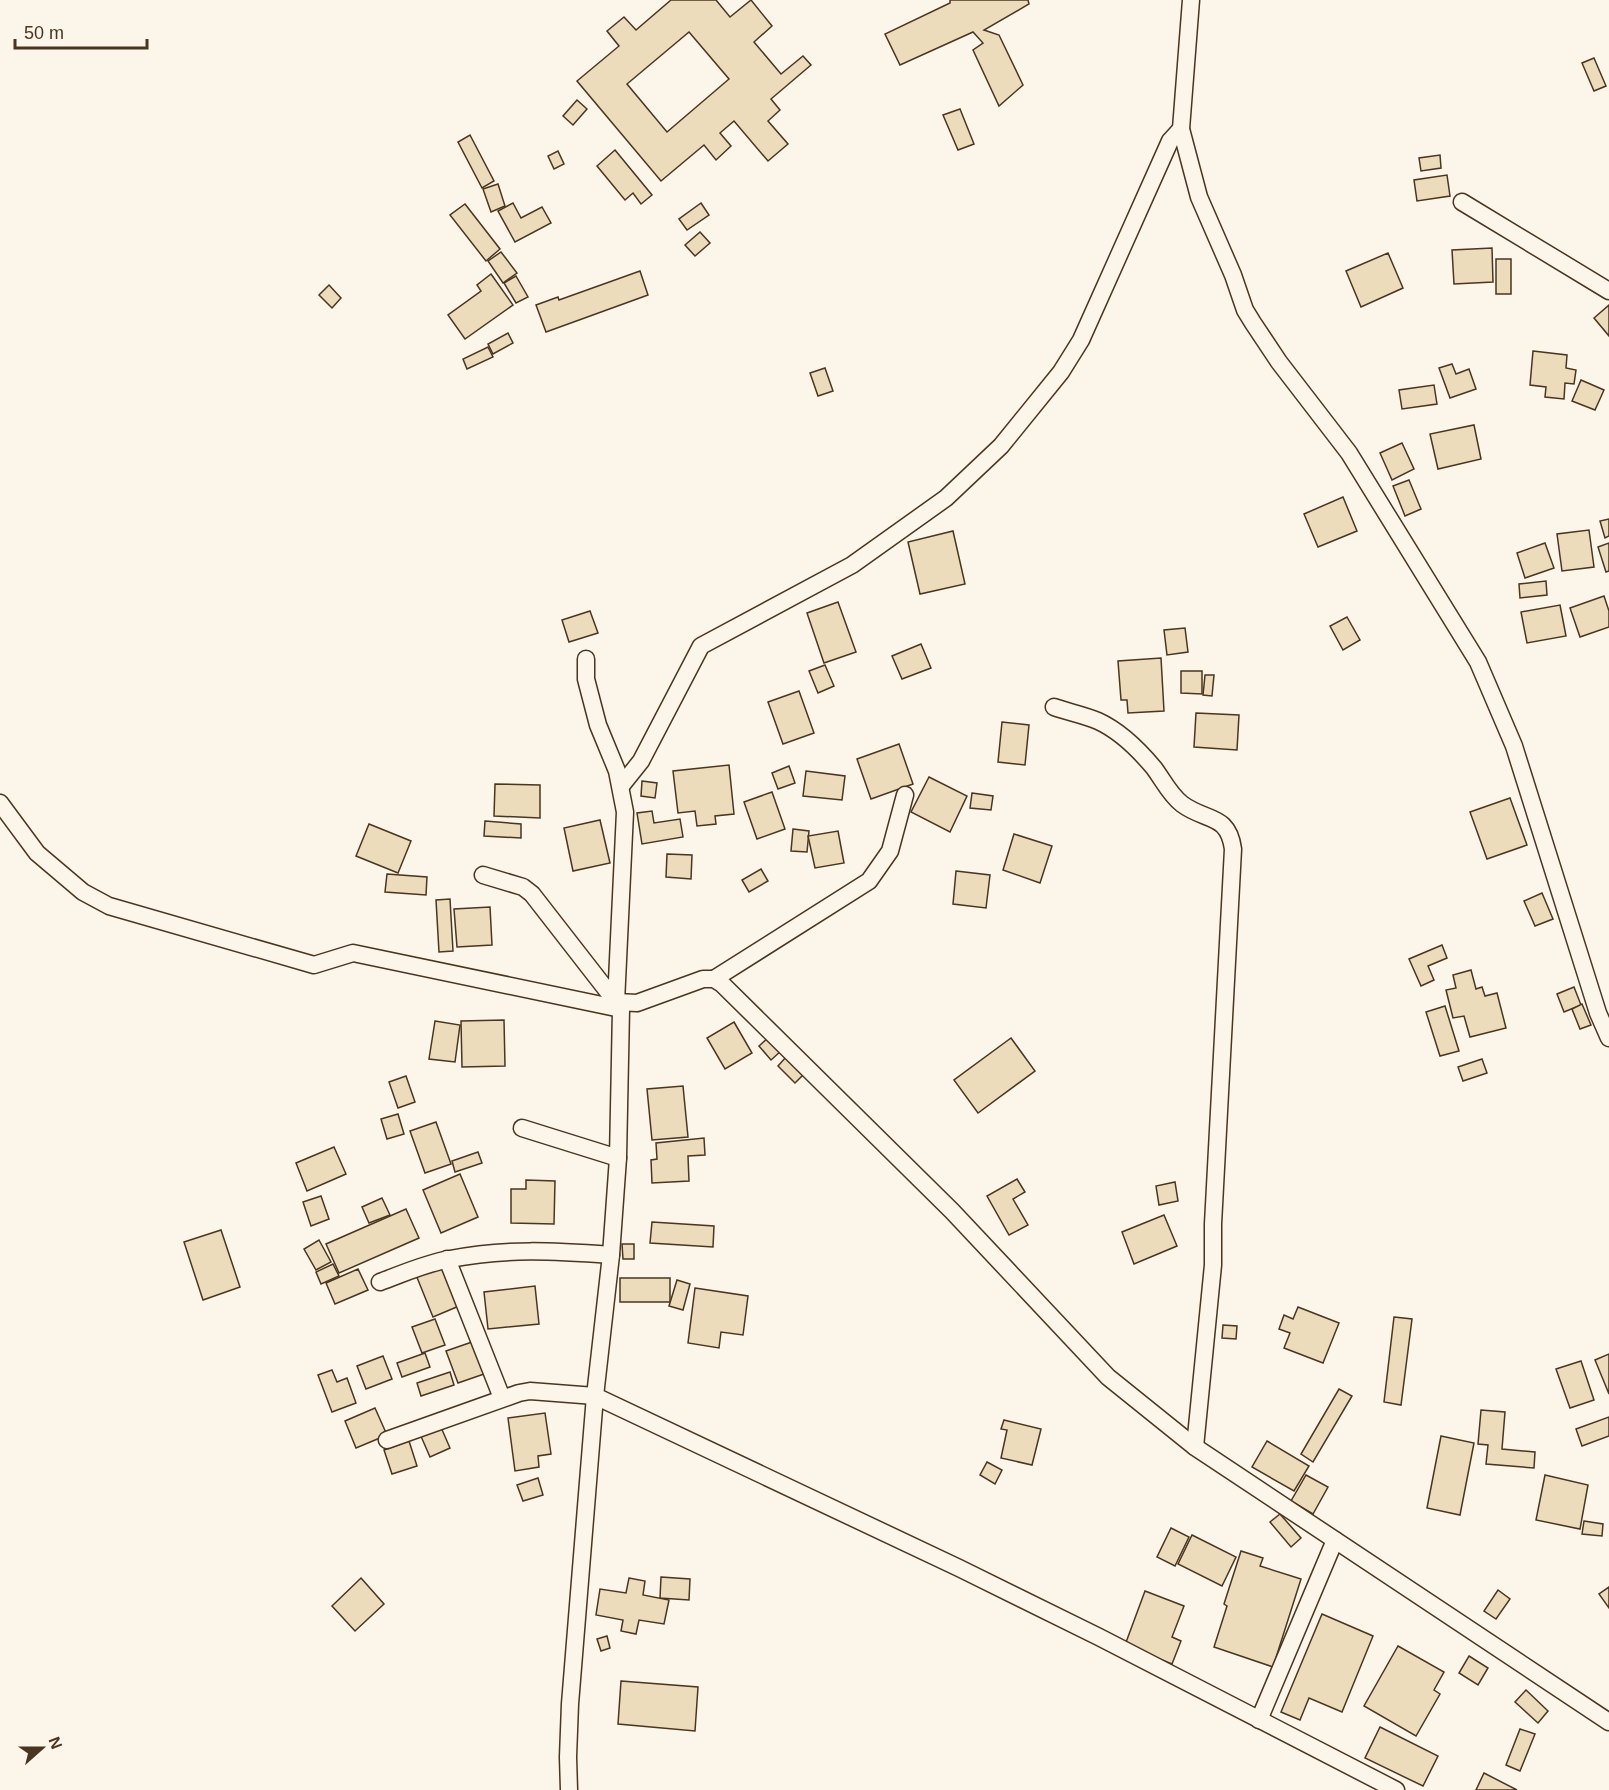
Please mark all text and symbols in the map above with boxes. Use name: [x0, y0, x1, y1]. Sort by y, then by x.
scale bar: [15, 12, 147, 50]
text: 50 m: [24, 23, 64, 43]
north arrow: [12, 1718, 72, 1778]
text: N: [46, 1734, 66, 1751]

